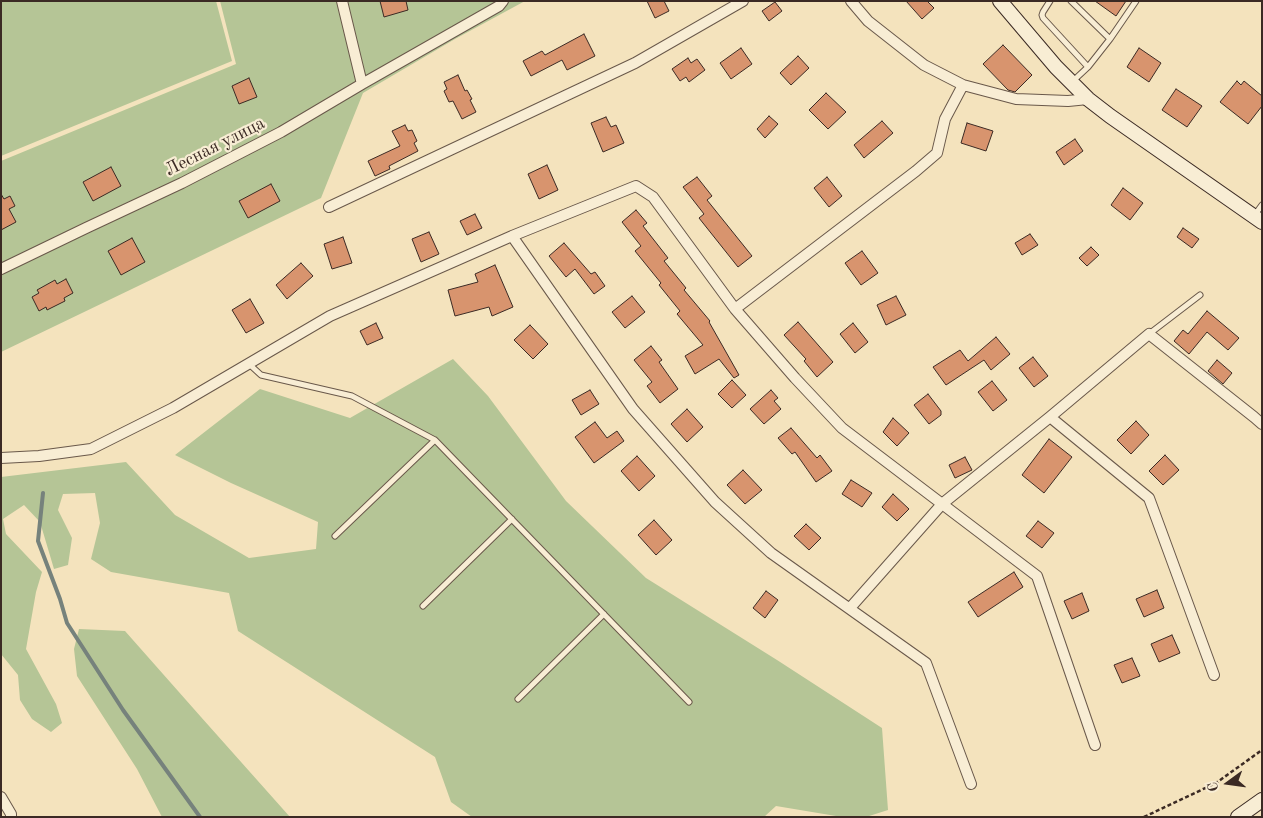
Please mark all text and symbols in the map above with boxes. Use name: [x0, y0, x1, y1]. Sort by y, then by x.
street label: Лесная улица: [161, 113, 269, 181]
north arrow: [1203, 758, 1253, 808]
text: С: [1206, 780, 1221, 793]

